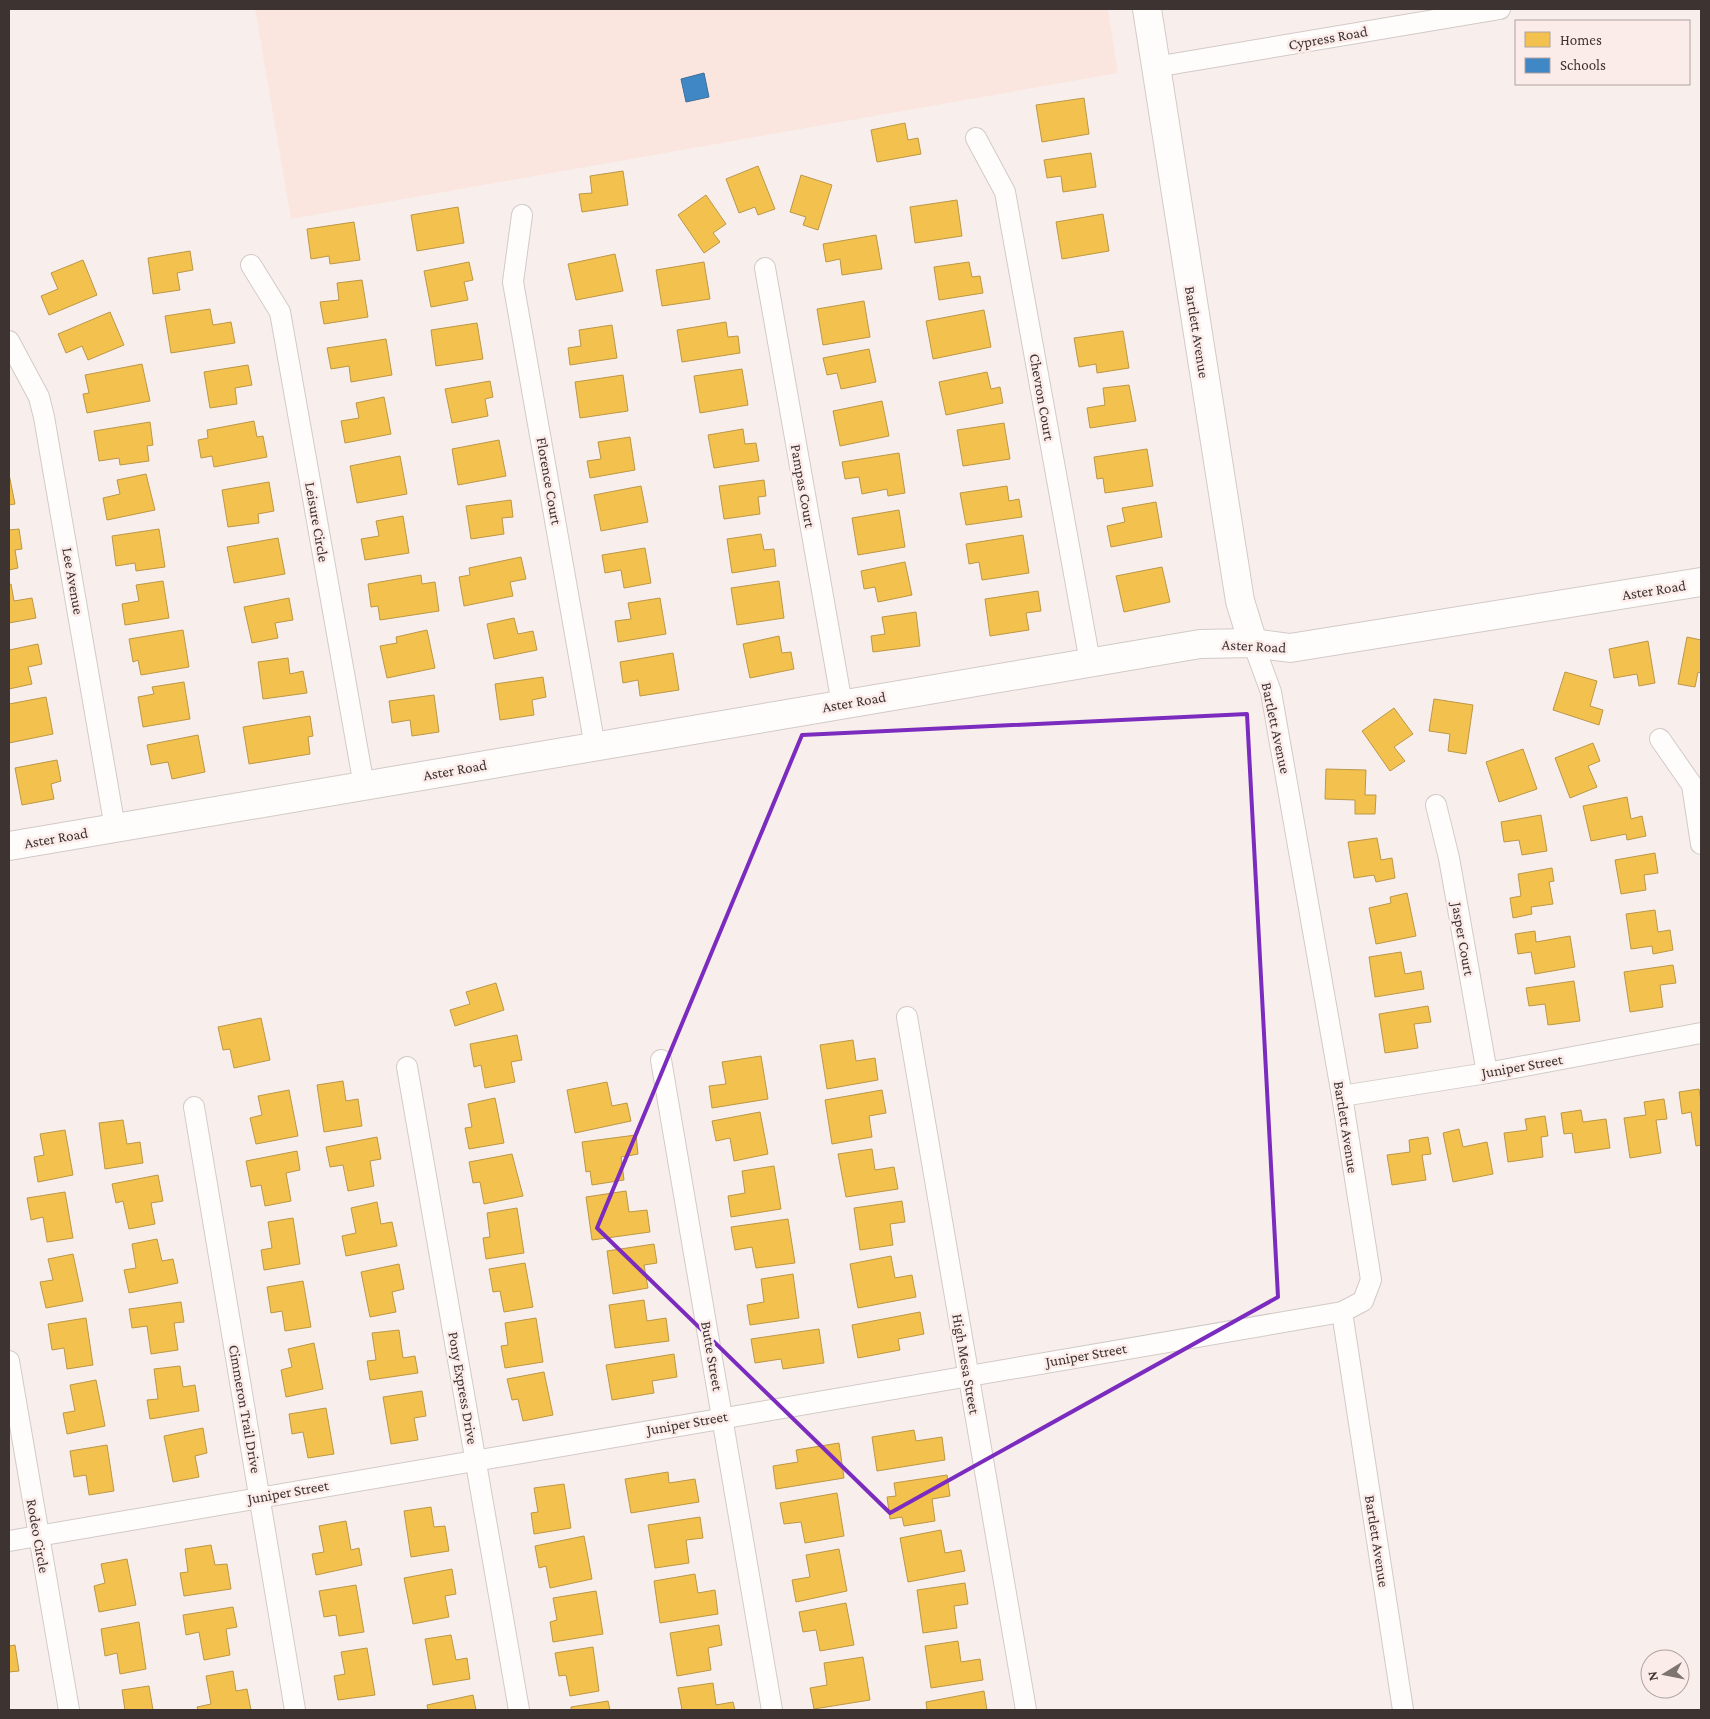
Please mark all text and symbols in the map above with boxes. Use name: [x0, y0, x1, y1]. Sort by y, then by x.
legend: [1515, 20, 1690, 85]
street label: Cypress Road: [1287, 23, 1369, 54]
text: Homes: [1560, 32, 1602, 48]
text: Schools: [1560, 57, 1606, 73]
street label: Bartlett Avenue: [1182, 285, 1212, 380]
street label: Chevron Court: [1026, 352, 1058, 443]
street label: Florence Court: [533, 436, 565, 527]
street label: Pampas Court: [787, 443, 818, 530]
street label: Leisure Circle: [302, 481, 332, 564]
street label: Lee Avenue: [59, 546, 87, 616]
street label: Aster Road: [1621, 577, 1687, 603]
street label: Aster Road: [1221, 636, 1287, 656]
street label: Bartlett Avenue: [1259, 681, 1294, 775]
street label: Aster Road: [821, 689, 887, 715]
street label: Aster Road: [422, 757, 488, 783]
street label: Aster Road: [23, 825, 89, 851]
street label: Jasper Court: [1447, 899, 1478, 978]
street label: Juniper Street: [1478, 1051, 1565, 1082]
street label: Bartlett Avenue: [1331, 1080, 1361, 1175]
street label: High Mesa Street: [948, 1313, 983, 1417]
street label: Butte Street: [698, 1320, 726, 1393]
street label: Pony Express Drive: [444, 1330, 481, 1446]
street label: Juniper Street: [1042, 1340, 1129, 1371]
street label: Cimmeron Trail Drive: [226, 1343, 264, 1475]
street label: Juniper Street: [643, 1408, 730, 1439]
street label: Juniper Street: [244, 1477, 331, 1508]
street label: Bartlett Avenue: [1362, 1494, 1392, 1589]
street label: Rodeo Circle: [24, 1498, 52, 1575]
north arrow: [1640, 1649, 1690, 1699]
text: N: [1643, 1670, 1661, 1682]

